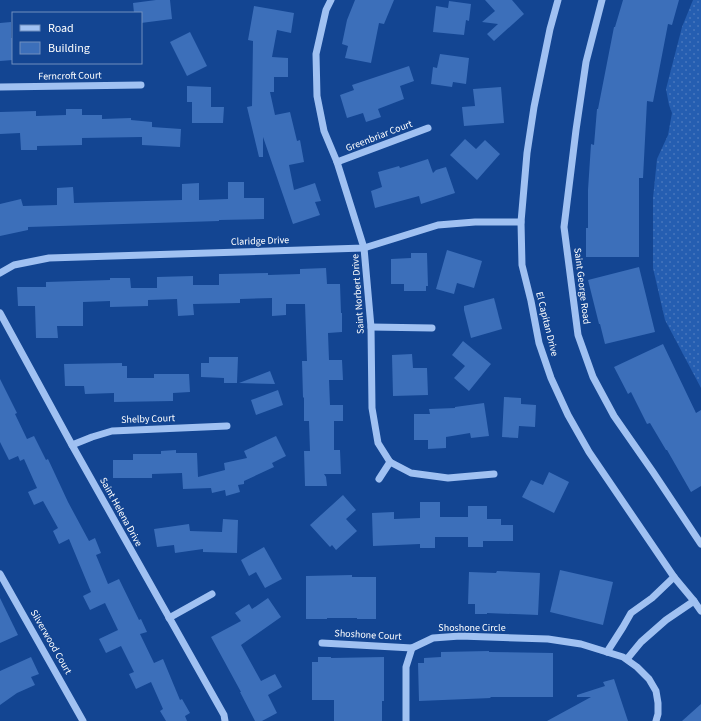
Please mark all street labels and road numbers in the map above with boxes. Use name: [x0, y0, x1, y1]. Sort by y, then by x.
street label: Ferncroft Court: [38, 68, 102, 84]
street label: Greenbriar Court: [344, 117, 415, 155]
street label: Claridge Drive: [231, 233, 289, 249]
street label: Saint George Road: [570, 247, 594, 325]
street label: Saint Norbert Drive: [348, 254, 368, 334]
street label: El Capitan Drive: [532, 290, 562, 358]
street label: Shelby Court: [121, 411, 176, 427]
street label: Saint Helena Drive: [96, 475, 146, 549]
street label: Silverwood Court: [27, 607, 76, 677]
street label: Shoshone Circle: [438, 621, 506, 635]
street label: Shoshone Court: [334, 626, 402, 644]

